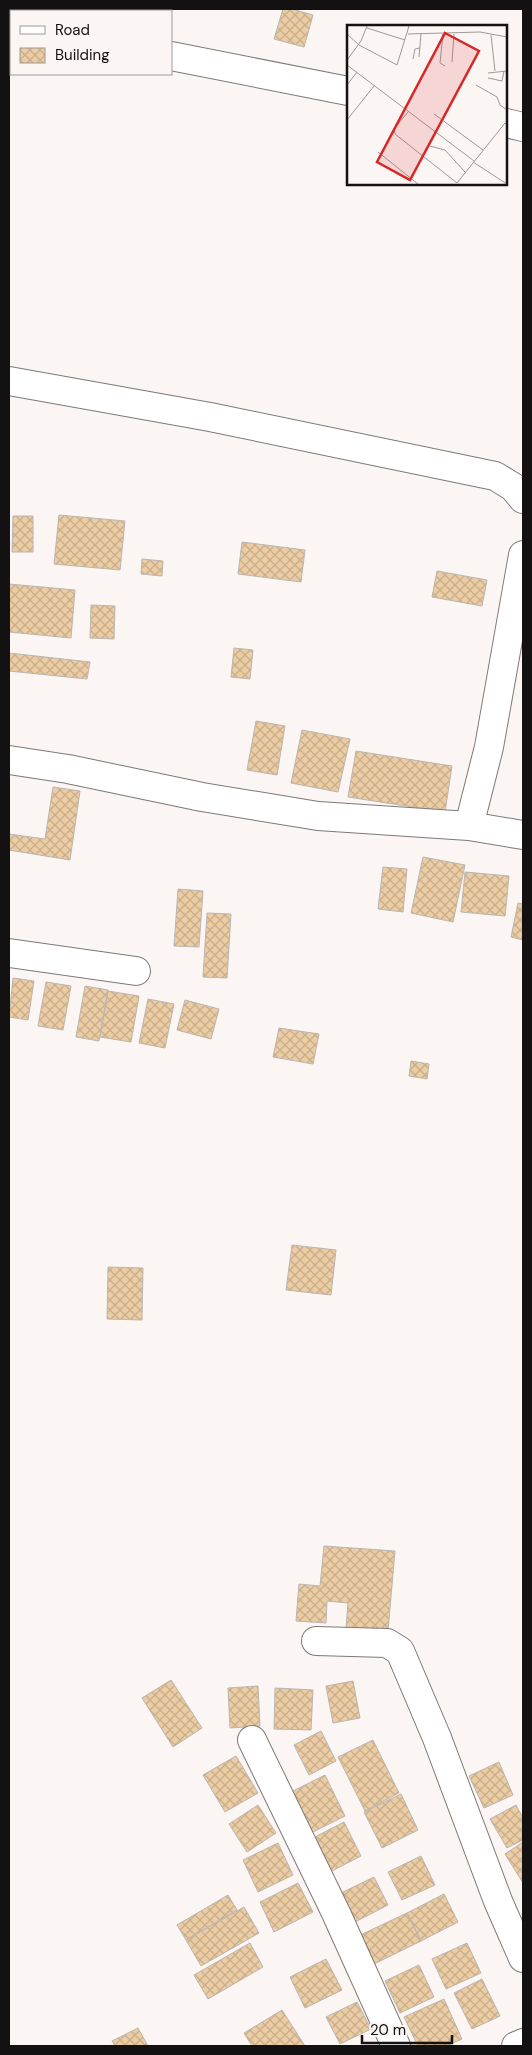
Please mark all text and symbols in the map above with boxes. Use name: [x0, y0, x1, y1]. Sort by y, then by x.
legend: [10, 10, 172, 75]
text: Road: [55, 20, 90, 40]
inset map: [347, 25, 507, 185]
text: Building: [55, 45, 110, 65]
scale bar: [362, 2012, 452, 2044]
text: 20 m: [370, 2020, 406, 2040]

